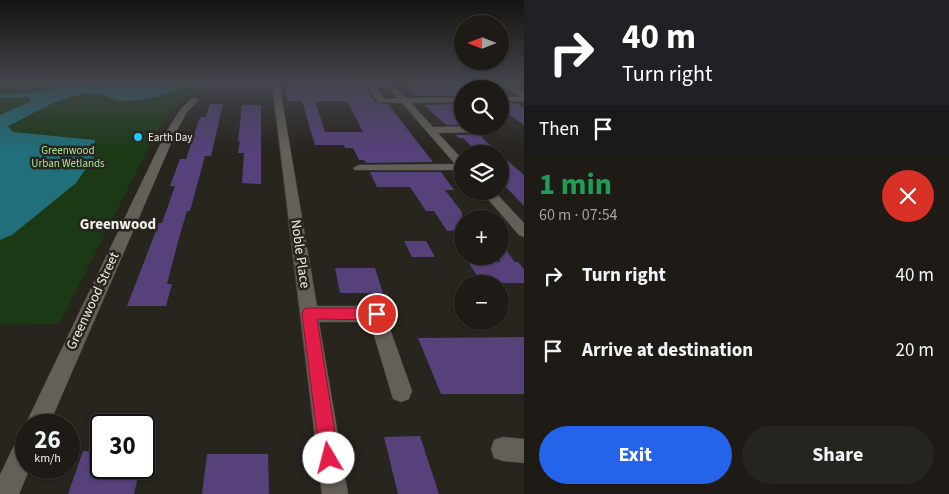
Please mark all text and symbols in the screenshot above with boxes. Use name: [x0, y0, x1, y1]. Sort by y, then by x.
text: 40 m: [622, 12, 696, 62]
north arrow: [454, 15, 509, 70]
map controls: [454, 15, 509, 330]
icon: right: [539, 20, 604, 85]
text: Turn right: [622, 58, 712, 90]
button: search: [454, 80, 509, 135]
icon: arrive: [589, 115, 617, 143]
text: Then: [539, 116, 579, 143]
place label: Earth Day: [148, 130, 193, 145]
marker: Earth Day: [132, 131, 144, 143]
park label: Greenwood Urban Wetlands: [31, 143, 105, 171]
button: layers: [454, 145, 509, 200]
text: 1 min: [539, 163, 612, 206]
button: close: [882, 170, 934, 222]
text: 60 m · 07:54: [539, 204, 618, 226]
button: +: [454, 210, 509, 265]
district label: Greenwood: [80, 214, 156, 235]
street label: Noble Place: [285, 218, 315, 290]
street label: Greenwood Street: [62, 249, 125, 353]
icon: right: [539, 262, 567, 290]
text: Turn right: [582, 262, 666, 289]
text: 40 m: [896, 262, 934, 289]
button: −: [454, 275, 509, 330]
pin: [356, 293, 398, 335]
icon: arrive: [363, 300, 391, 328]
icon: arrive: [539, 337, 567, 365]
text: Arrive at destination: [582, 337, 753, 364]
text: 20 m: [896, 337, 934, 364]
speed limit sign: 30: [90, 414, 155, 479]
text: 26: [34, 422, 61, 458]
button: Exit: [539, 426, 732, 484]
button: Share: [742, 426, 934, 484]
position arrow: [302, 431, 354, 483]
text: km/h: [34, 450, 61, 467]

